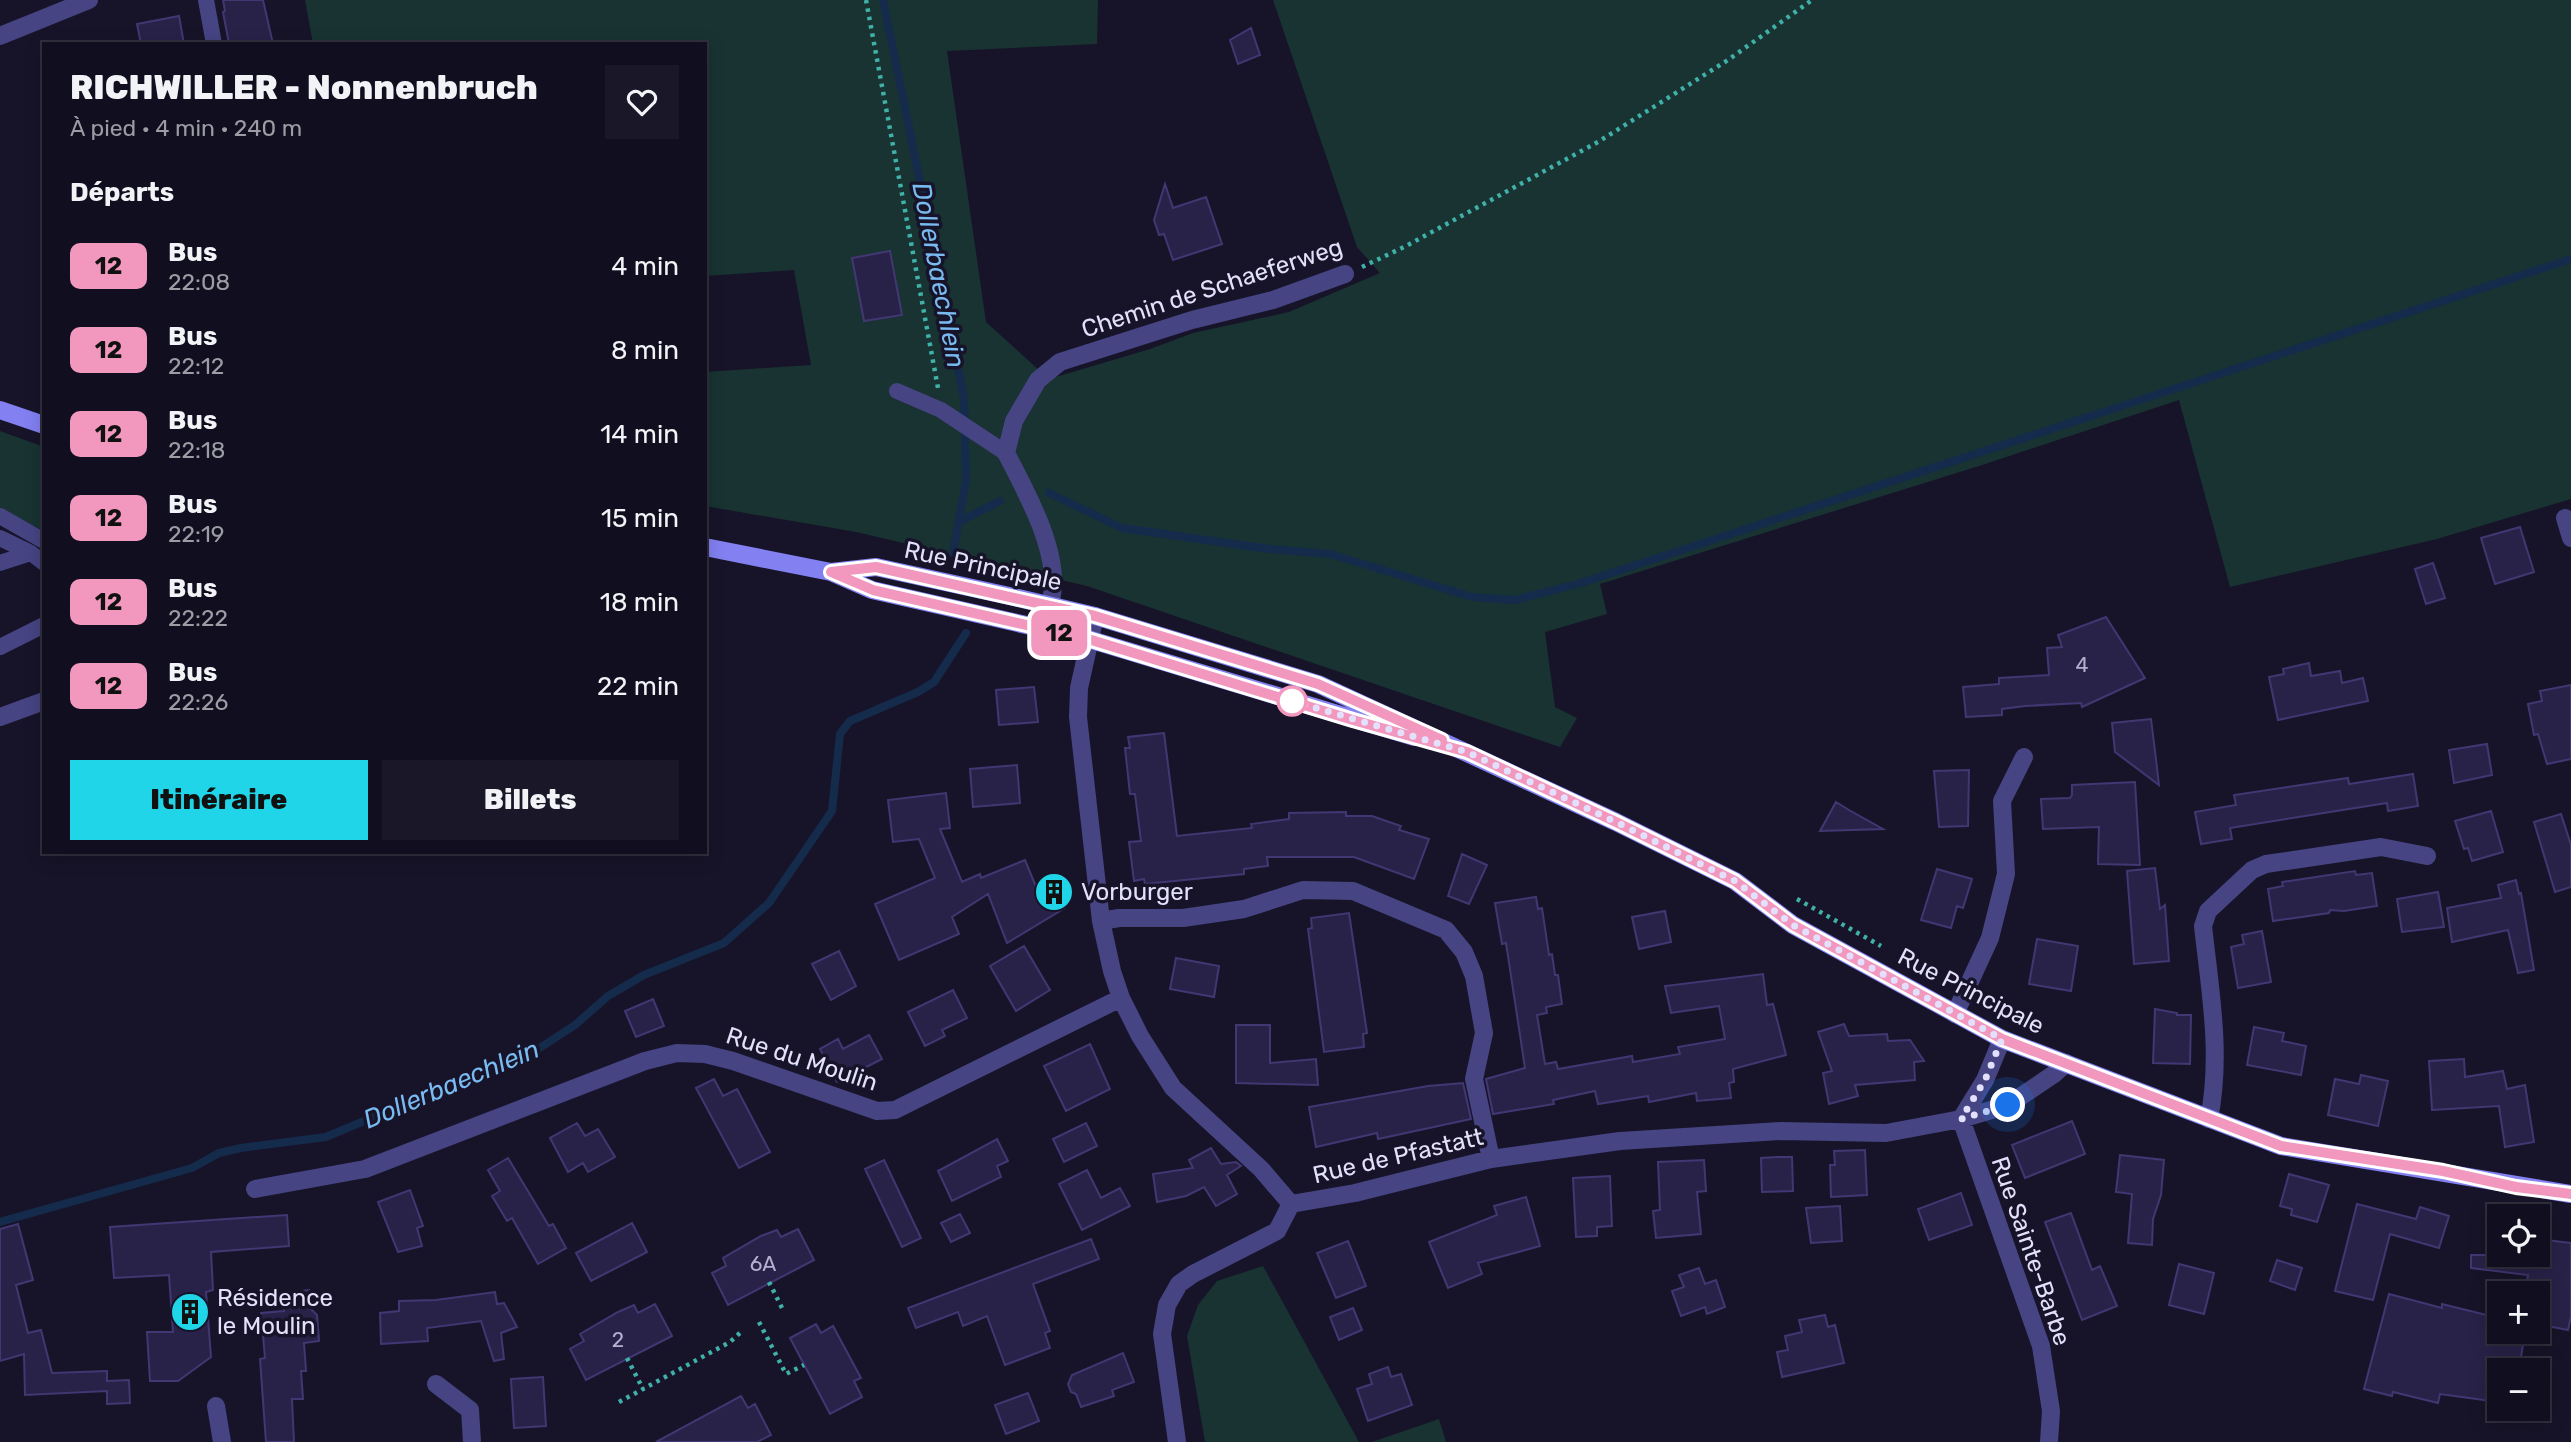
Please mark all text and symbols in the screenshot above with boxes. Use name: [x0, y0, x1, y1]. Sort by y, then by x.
button: heart: [605, 65, 679, 139]
text: RICHWILLER - Nonnenbruch: [70, 68, 538, 107]
text: À pied · 4 min · 240 m: [70, 114, 302, 142]
text: Départs: [70, 177, 174, 208]
water label: Dollerbaechlein: [905, 180, 972, 370]
street label: Chemin de Schaeferweg: [1078, 233, 1346, 343]
text: Bus: [168, 237, 217, 268]
text: 4 min: [611, 251, 679, 282]
text: 12: [95, 252, 122, 280]
text: 22:08: [168, 268, 230, 296]
text: Bus: [168, 321, 217, 352]
text: 8 min: [611, 335, 679, 366]
text: 12: [95, 336, 122, 364]
text: 22:12: [168, 352, 224, 380]
text: Bus: [168, 405, 217, 436]
text: 14 min: [600, 419, 679, 450]
text: 12: [95, 420, 122, 448]
text: 22:18: [168, 436, 225, 464]
text: Bus: [168, 489, 217, 520]
text: 15 min: [601, 503, 679, 534]
text: 12: [95, 504, 122, 532]
text: 22:19: [168, 520, 224, 548]
street label: Rue Principale: [902, 536, 1064, 596]
text: Bus: [168, 573, 217, 604]
text: 18 min: [600, 587, 679, 618]
text: 12: [95, 588, 122, 616]
text: 22:22: [168, 604, 228, 632]
line badge: 12: [1028, 610, 1090, 656]
text: 12: [1045, 619, 1073, 647]
house number: 4: [2075, 652, 2089, 677]
text: Bus: [168, 657, 217, 688]
text: 22 min: [597, 671, 679, 702]
text: 12: [95, 672, 122, 700]
unlabelled marker: [1277, 686, 1307, 716]
text: 22:26: [168, 688, 228, 716]
button: Itinéraire: [70, 760, 368, 840]
button: Billets: [382, 760, 679, 840]
building icon: Vorburger: [1033, 871, 1075, 913]
place label: Vorburger: [1081, 878, 1193, 906]
street label: Rue Principale: [1893, 942, 2049, 1040]
street label: Rue du Moulin: [723, 1021, 881, 1097]
water label: Dollerbaechlein: [359, 1033, 544, 1135]
your location: [1990, 1087, 2025, 1122]
street label: Rue de Pfastatt: [1310, 1123, 1486, 1189]
street label: Rue Sainte-Barbe: [1985, 1153, 2077, 1349]
map controls: [2487, 1204, 2550, 1421]
button: locate: [2487, 1204, 2550, 1267]
house number: 6A: [750, 1251, 776, 1276]
button: +: [2487, 1281, 2550, 1344]
place label: Résidence le Moulin: [217, 1284, 333, 1340]
building icon: Résidence le Moulin: [169, 1291, 211, 1333]
house number: 2: [612, 1327, 624, 1352]
button: −: [2487, 1358, 2550, 1421]

